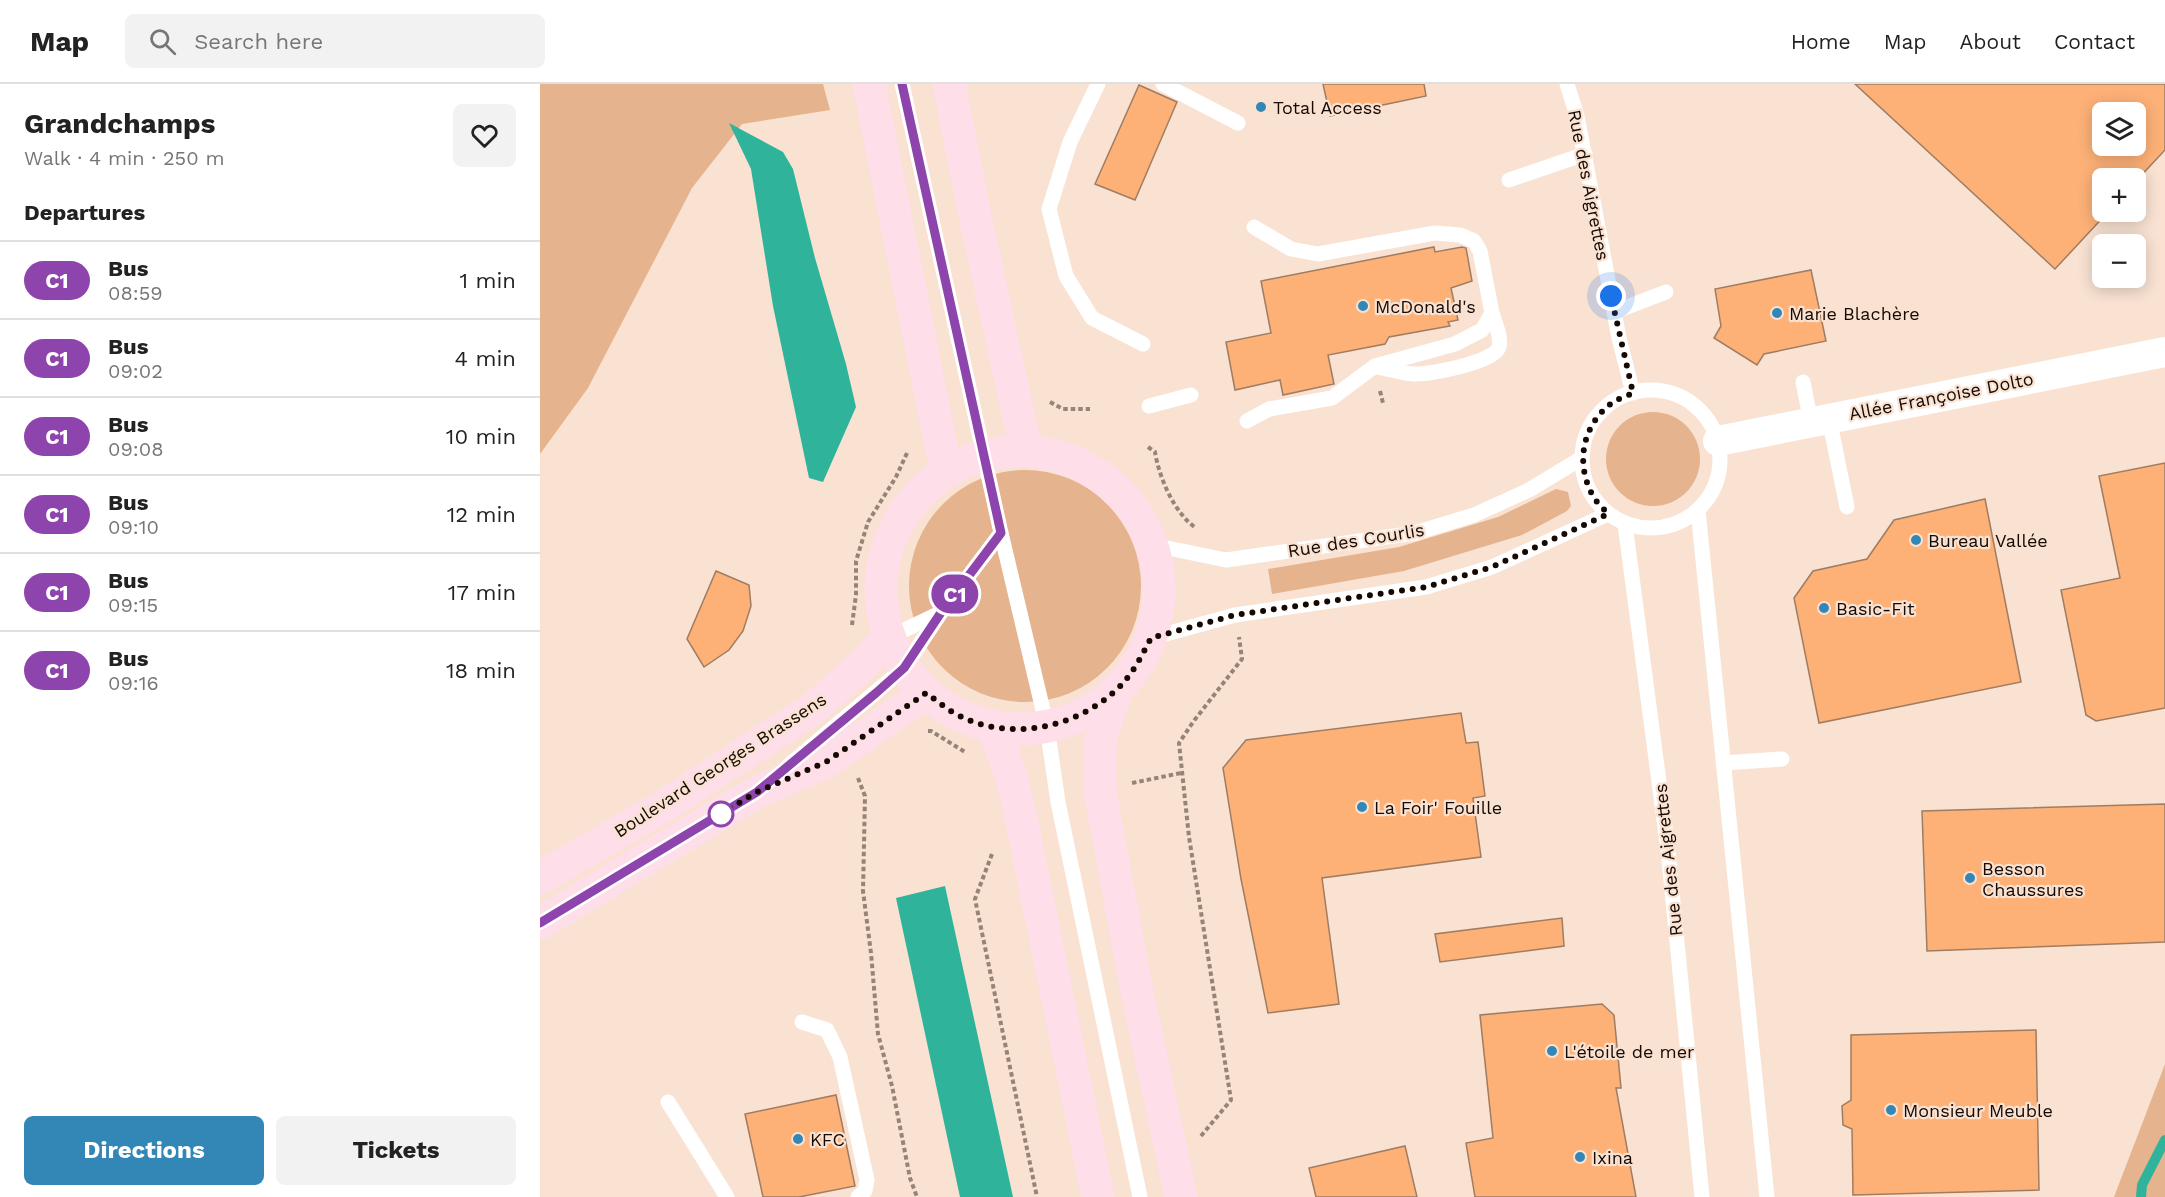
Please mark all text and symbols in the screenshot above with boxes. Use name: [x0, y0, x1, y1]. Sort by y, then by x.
search box: [125, 14, 545, 68]
text: Map: [30, 25, 89, 58]
icon: search: [146, 25, 179, 58]
text: Search here: [194, 29, 323, 54]
text: Home: [1791, 29, 1851, 54]
text: Map: [1884, 29, 1927, 54]
text: About: [1960, 29, 2021, 54]
text: Contact: [2054, 29, 2135, 54]
place label: Total Access: [1273, 97, 1382, 118]
marker: Total Access: [1254, 100, 1268, 114]
map controls: [2092, 102, 2146, 288]
button: layers: [2092, 102, 2146, 156]
button: heart: [453, 104, 516, 167]
text: Grandchamps: [24, 107, 216, 140]
street label: Rue des Aigrettes: [1564, 108, 1614, 262]
text: Walk · 4 min · 250 m: [24, 146, 225, 170]
button: +: [2092, 168, 2146, 222]
text: Departures: [24, 200, 145, 225]
button: −: [2092, 234, 2146, 288]
text: Bus: [108, 256, 148, 281]
text: C1: [45, 268, 69, 293]
text: 1 min: [459, 268, 516, 293]
text: 08:59: [108, 281, 163, 305]
your location: [1596, 281, 1626, 311]
place label: McDonald's: [1375, 296, 1476, 317]
marker: McDonald's: [1356, 299, 1370, 313]
place label: Marie Blachère: [1789, 303, 1920, 324]
marker: Marie Blachère: [1770, 306, 1784, 320]
text: Bus: [108, 334, 148, 359]
text: C1: [45, 346, 69, 371]
text: 4 min: [455, 346, 516, 371]
text: 09:02: [108, 359, 163, 383]
street label: Allée Françoise Dolto: [1847, 368, 2035, 424]
text: Bus: [108, 412, 148, 437]
text: C1: [45, 424, 69, 449]
text: 10 min: [446, 424, 516, 449]
text: 09:08: [108, 437, 163, 461]
text: Bus: [108, 490, 148, 515]
text: C1: [45, 502, 69, 527]
text: 12 min: [447, 502, 516, 527]
text: 09:10: [108, 515, 159, 539]
street label: Rue des Courlis: [1286, 519, 1426, 561]
place label: Bureau Vallée: [1928, 530, 2048, 551]
marker: Bureau Vallée: [1909, 533, 1923, 547]
text: Bus: [108, 568, 148, 593]
line badge: C1: [928, 574, 982, 614]
text: C1: [45, 580, 69, 605]
text: 17 min: [448, 580, 516, 605]
text: C1: [943, 582, 967, 607]
text: 09:15: [108, 593, 158, 617]
place label: Basic-Fit: [1836, 598, 1915, 619]
marker: Basic-Fit: [1817, 601, 1831, 615]
text: Bus: [108, 646, 148, 671]
text: C1: [45, 658, 69, 683]
text: 18 min: [446, 658, 516, 683]
text: 09:16: [108, 671, 159, 695]
street label: Boulevard Georges Brassens: [610, 688, 830, 842]
street label: Rue des Aigrettes: [1650, 783, 1686, 937]
place label: La Foir' Fouille: [1374, 797, 1502, 818]
marker: La Foir' Fouille: [1355, 800, 1369, 814]
unlabelled marker: [708, 801, 734, 827]
place label: Besson Chaussures: [1982, 858, 2084, 900]
marker: Besson Chaussures: [1963, 871, 1977, 885]
place label: L'étoile de mer: [1564, 1041, 1694, 1062]
marker: L'étoile de mer: [1545, 1044, 1559, 1058]
place label: Monsieur Meuble: [1903, 1100, 2053, 1121]
marker: Monsieur Meuble: [1884, 1103, 1898, 1117]
button: Directions: [24, 1116, 264, 1185]
button: Tickets: [276, 1116, 516, 1185]
place label: KFC: [810, 1129, 845, 1150]
marker: KFC: [791, 1132, 805, 1146]
place label: Ixina: [1592, 1147, 1633, 1168]
marker: Ixina: [1573, 1150, 1587, 1164]

